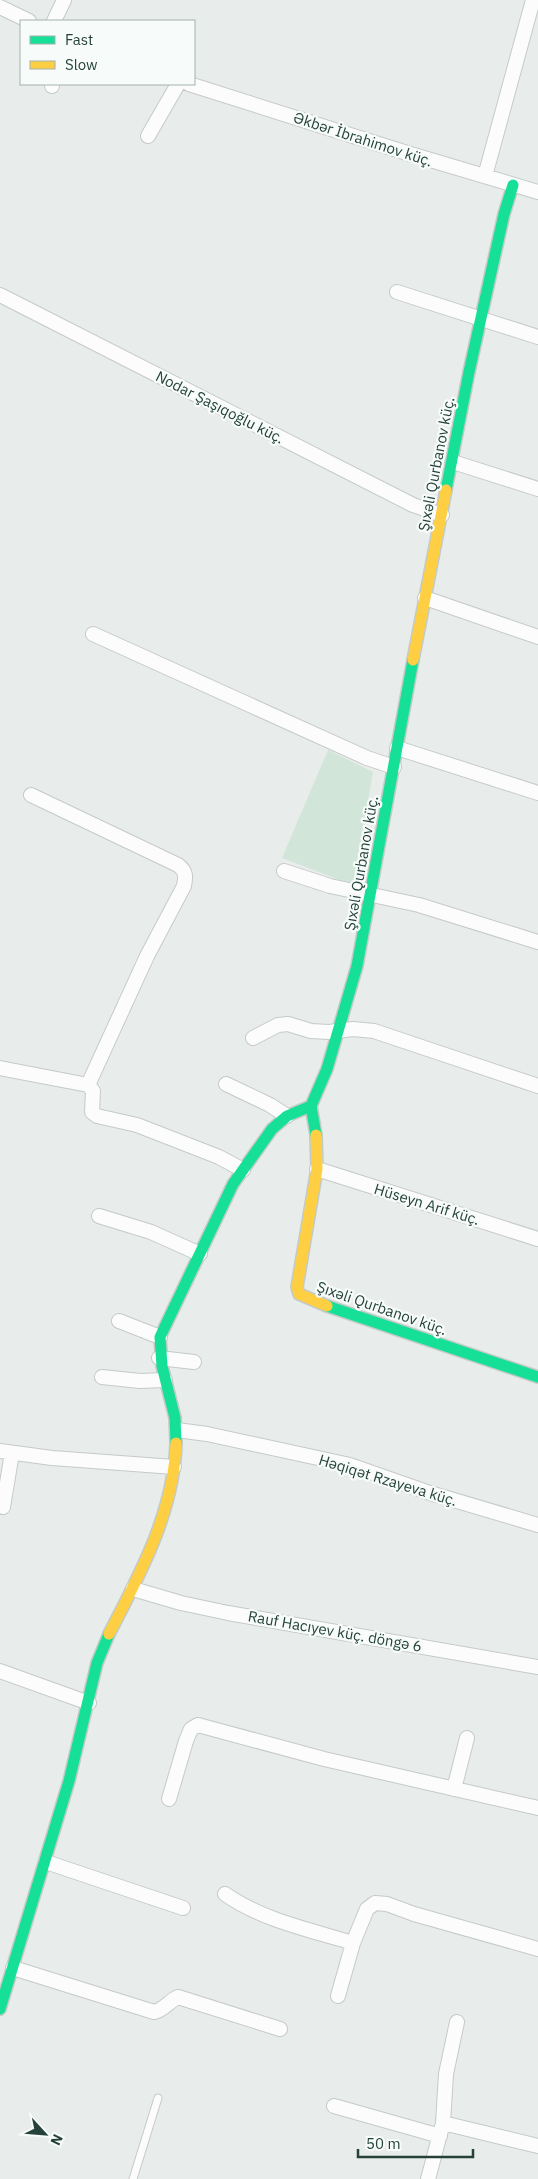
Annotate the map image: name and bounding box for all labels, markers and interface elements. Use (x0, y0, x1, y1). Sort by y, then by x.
legend (20, 20, 195, 85)
text: Fast (65, 30, 93, 49)
text: Slow (65, 55, 98, 74)
street label: Əkbər İbrahimov küç. (291, 108, 435, 170)
street label: Nodar Şaşıqoğlu küç. (153, 366, 287, 448)
street label: Şıxəli Qurbanov küç. (414, 395, 458, 533)
street label: Şıxəli Qurbanov küç. (340, 794, 382, 932)
street label: Hüseyn Arif küç. (372, 1179, 482, 1229)
street label: Şıxəli Qurbanov küç. (314, 1277, 450, 1339)
street label: Həqiqət Rzayeva küç. (316, 1450, 460, 1510)
street label: Rauf Hacıyev küç. döngə 6 (246, 1606, 424, 1656)
north arrow (20, 2109, 70, 2159)
scale bar (358, 2126, 473, 2158)
text: N (46, 2131, 67, 2148)
text: 50 m (366, 2134, 401, 2153)

